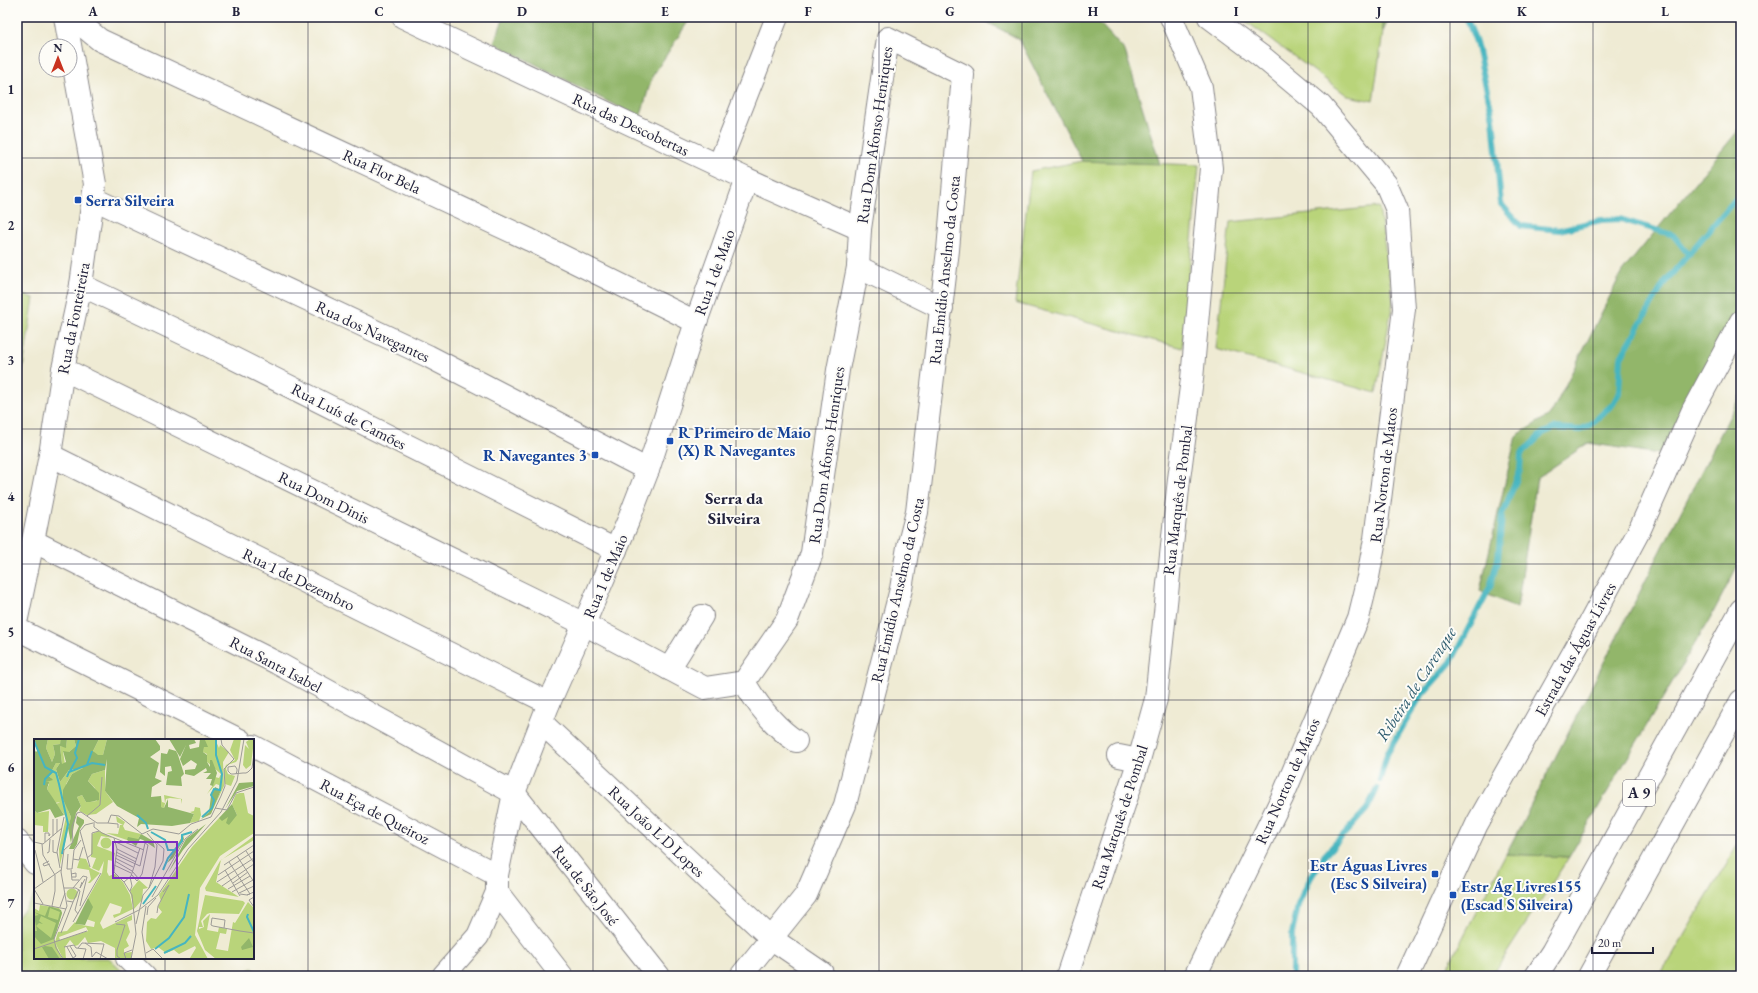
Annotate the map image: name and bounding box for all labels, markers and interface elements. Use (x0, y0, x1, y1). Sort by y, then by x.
text: A (87, 3, 98, 20)
text: B (232, 3, 240, 20)
text: C (374, 3, 384, 20)
text: D (517, 3, 527, 20)
text: E (661, 3, 669, 20)
text: F (804, 3, 812, 20)
text: G (945, 3, 955, 20)
text: H (1088, 3, 1099, 20)
text: I (1234, 3, 1239, 20)
text: J (1375, 3, 1382, 20)
text: K (1517, 3, 1528, 20)
text: L (1661, 3, 1669, 20)
north arrow (38, 38, 78, 78)
text: N (54, 41, 63, 55)
street label: Rua Dom Afonso Henriques (852, 45, 897, 225)
text: 1 (8, 81, 15, 98)
street label: Rua das Descobertas (569, 88, 692, 161)
street label: Rua Flor Bela (339, 144, 425, 199)
street label: Rua Emídio Anselmo da Costa (924, 174, 965, 366)
place label: Serra Silveira (86, 190, 175, 211)
marker: Serra Silveira (73, 195, 83, 205)
text: 2 (8, 217, 15, 234)
street label: Rua 1 de Maio (689, 226, 740, 318)
street label: Rua da Fonteireira (52, 260, 95, 376)
street label: Rua dos Navegantes (312, 296, 433, 367)
text: 3 (8, 352, 15, 369)
street label: Rua Dom Afonso Henriques (804, 365, 849, 545)
street label: Rua Luís de Camões (288, 378, 410, 455)
street label: Rua Norton de Matos (1365, 406, 1402, 544)
place label: R Primeiro de Maio (X) R Navegantes (678, 422, 811, 461)
street label: Rua Marquês de Pombal (1158, 424, 1197, 576)
marker: R Primeiro de Maio (X) R Navegantes (665, 436, 675, 446)
place label: R Navegantes 3 (483, 445, 587, 466)
marker: R Navegantes 3 (590, 450, 600, 460)
street label: Rua Dom Dinis (275, 466, 373, 528)
district label: Serra da Silveira (705, 487, 764, 529)
text: 4 (8, 488, 15, 505)
street label: Rua Emídio Anselmo da Costa (866, 495, 929, 685)
street label: Rua 1 de Maio (578, 531, 633, 622)
street label: Rua 1 de Dezembro (239, 543, 358, 616)
street label: Estrada das Águas Livres (1530, 579, 1621, 720)
water label: Ribeira de Carenque (1371, 622, 1462, 746)
text: 5 (8, 624, 14, 641)
street label: Rua Santa Isabel (226, 631, 326, 698)
street label: Rua Norton de Matos (1250, 715, 1325, 848)
inset map (34, 739, 254, 959)
street label: Rua Marquês de Pombal (1086, 742, 1153, 892)
text: 6 (8, 759, 15, 776)
street label: Rua Eça de Queiroz (316, 774, 433, 849)
road number: A 9 (1623, 780, 1655, 806)
street label: Rua João L D Lopes (604, 781, 709, 882)
street label: Rua de São José (548, 841, 624, 930)
place label: Estr Águas Livres (Esc S Silveira) (1310, 855, 1427, 894)
marker: Estr Águas Livres (Esc S Silveira) (1430, 869, 1440, 879)
place label: Estr Ág Livres155 (Escad S Silveira) (1461, 876, 1582, 915)
marker: Estr Ág Livres155 (Escad S Silveira) (1448, 890, 1458, 900)
text: 7 (8, 895, 15, 912)
scale bar (1592, 929, 1653, 955)
text: 20 m (1598, 935, 1622, 951)

